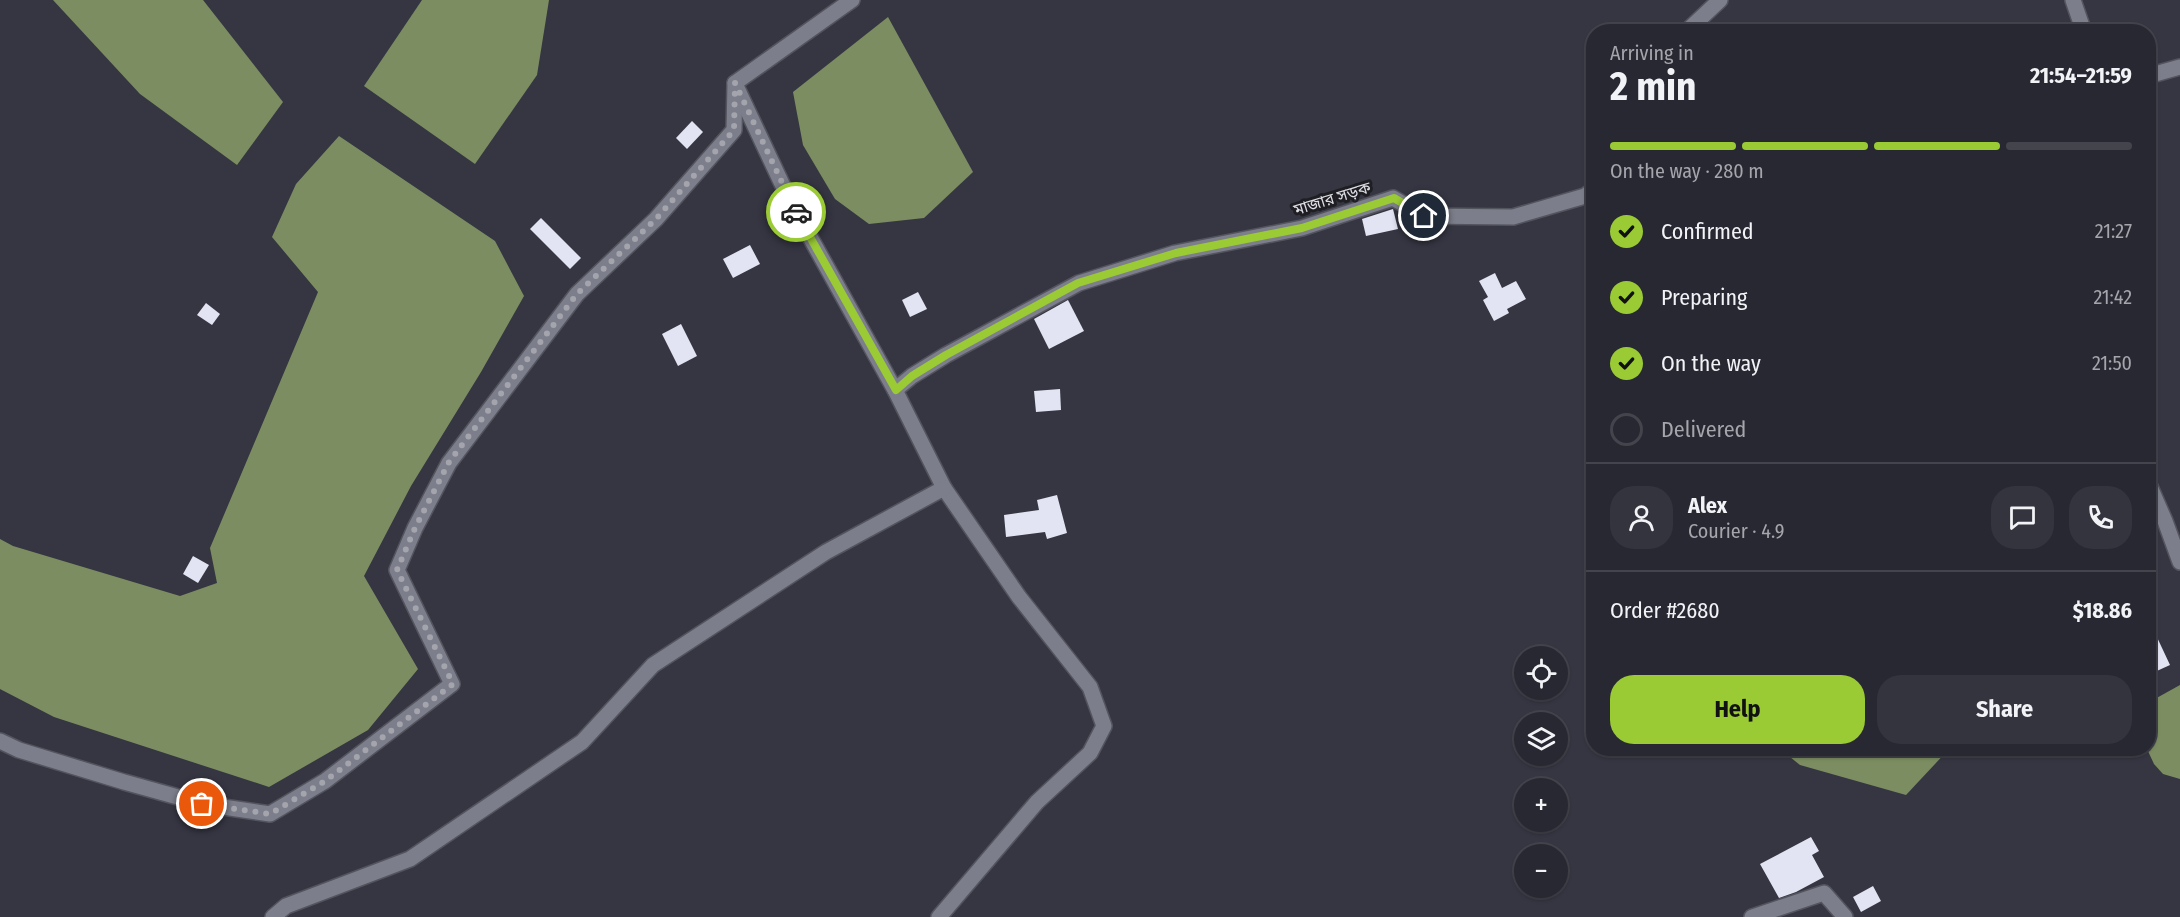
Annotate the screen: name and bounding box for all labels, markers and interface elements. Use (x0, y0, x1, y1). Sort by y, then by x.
text: Arriving in (1610, 41, 1694, 65)
text: 21:54–21:59 (2030, 62, 2132, 89)
text: 2 min (1610, 64, 1696, 110)
text: On the way · 280 m (1610, 159, 1764, 183)
street label: মাজার সড়ক (1290, 177, 1374, 220)
courier (766, 182, 826, 242)
pin (1398, 190, 1449, 241)
icon: car (780, 196, 813, 229)
icon: home (1407, 199, 1440, 232)
icon: check (1610, 215, 1643, 248)
text: Confirmed (1661, 218, 1754, 245)
text: 21:27 (2095, 219, 2132, 243)
icon: check (1610, 281, 1643, 314)
text: Preparing (1661, 284, 1747, 311)
text: 21:42 (2093, 285, 2132, 309)
icon: check (1610, 347, 1643, 380)
text: On the way (1661, 350, 1761, 377)
text: 21:50 (2092, 351, 2132, 375)
text: Delivered (1661, 416, 1746, 443)
button: person (1610, 486, 1673, 549)
button: chat (1991, 486, 2054, 549)
button: phone (2069, 486, 2132, 549)
text: Alex (1688, 492, 1727, 519)
text: Courier · 4.9 (1688, 519, 1784, 543)
text: Order #2680 (1610, 597, 1720, 624)
text: $18.86 (2073, 597, 2132, 624)
map controls (1514, 646, 1568, 898)
button: locate (1514, 646, 1568, 700)
button: Help (1610, 675, 1865, 744)
button: Share (1877, 675, 2132, 744)
button: layers (1514, 712, 1568, 766)
pin (176, 778, 227, 829)
button: + (1514, 778, 1568, 832)
icon: bag (185, 787, 218, 820)
button: − (1514, 844, 1568, 898)

